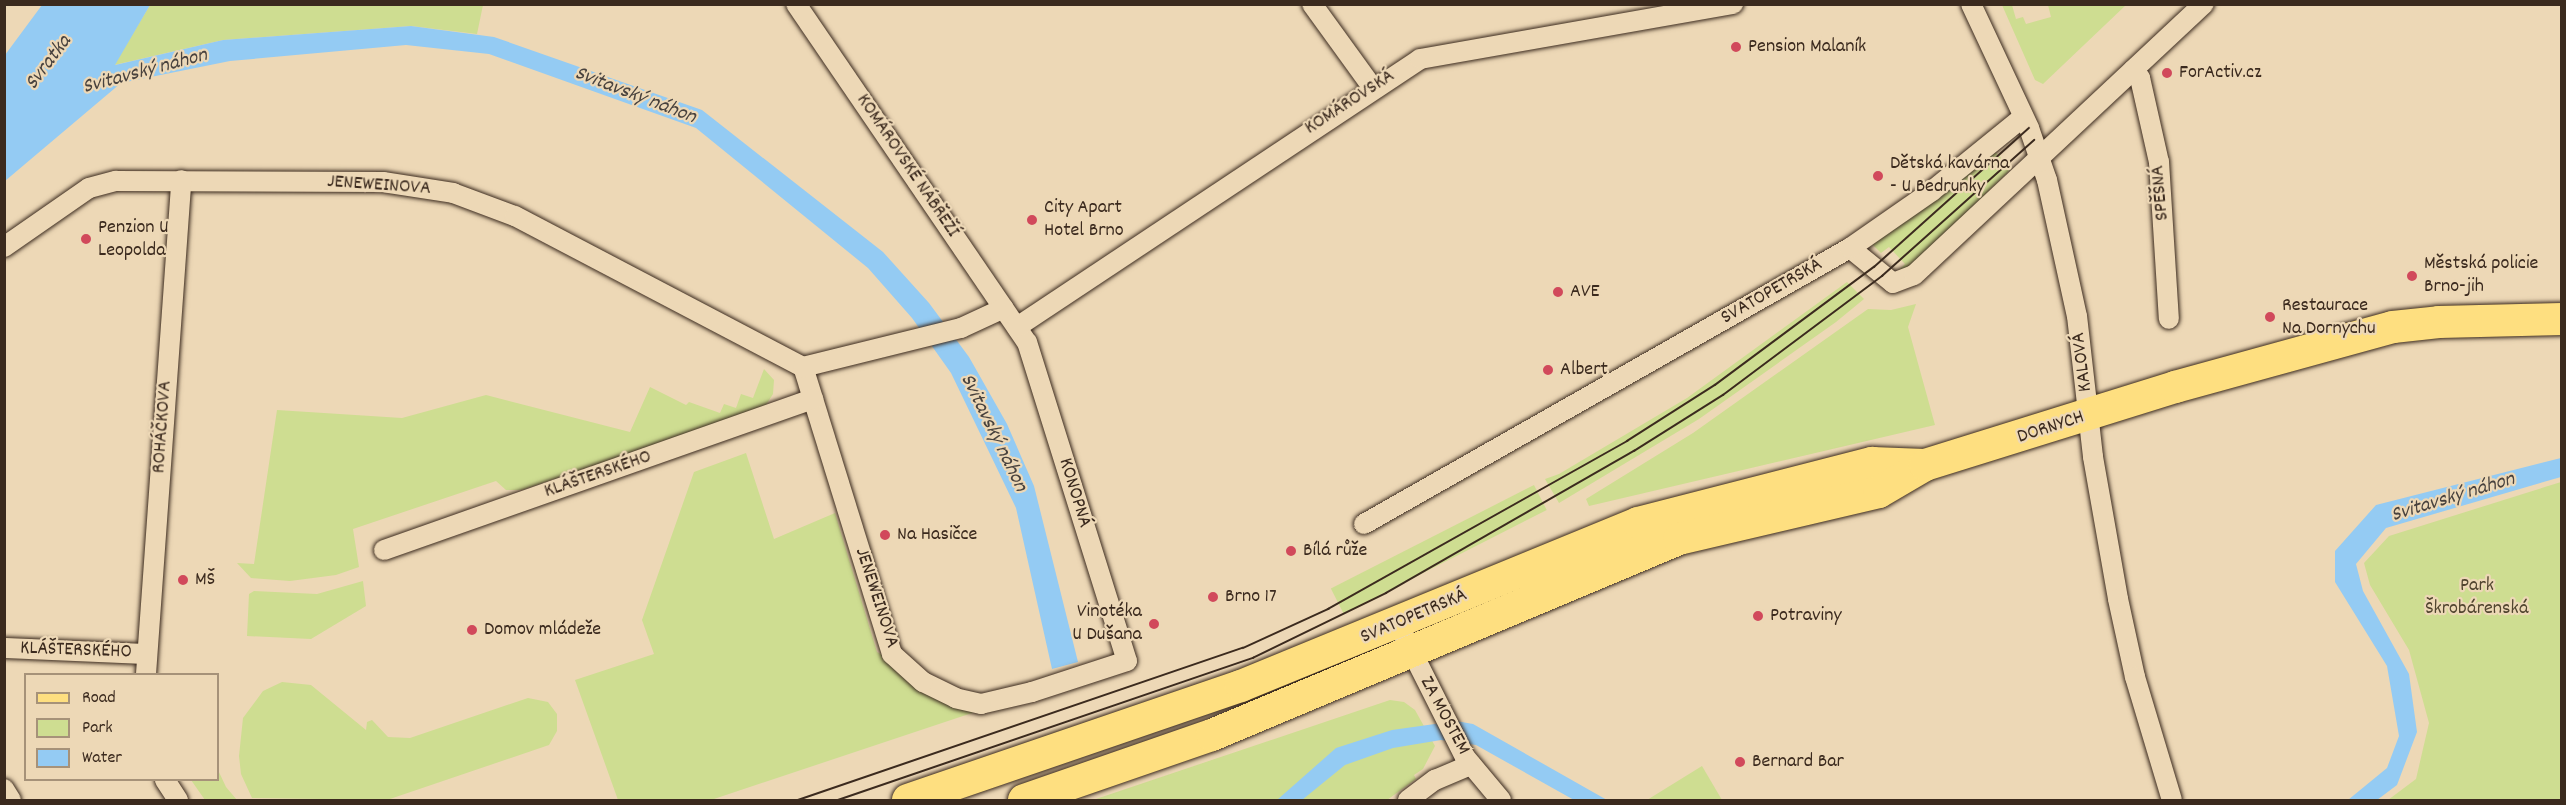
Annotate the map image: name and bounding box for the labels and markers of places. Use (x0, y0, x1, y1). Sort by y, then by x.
place label: Pension Malaník (1748, 35, 1866, 59)
marker: Pension Malaník (1729, 40, 1743, 54)
place label: ForActiv.cz (2179, 61, 2262, 85)
marker: ForActiv.cz (2160, 66, 2174, 80)
place label: Dětská kavárna - U Bedrunky (1890, 152, 2009, 199)
marker: Dětská kavárna - U Bedrunky (1871, 169, 1885, 183)
place label: City Apart Hotel Brno (1044, 196, 1124, 243)
marker: City Apart Hotel Brno (1025, 213, 1039, 227)
place label: Penzion U Leopolda (98, 216, 169, 263)
marker: Penzion U Leopolda (79, 232, 93, 246)
place label: Městská policie Brno-jih (2424, 252, 2538, 299)
marker: Městská policie Brno-jih (2405, 269, 2419, 283)
place label: AVE (1570, 280, 1600, 304)
marker: AVE (1551, 285, 1565, 299)
place label: Restaurace Na Dornychu (2282, 294, 2376, 341)
marker: Restaurace Na Dornychu (2263, 310, 2277, 324)
place label: Albert (1560, 358, 1608, 382)
marker: Albert (1541, 363, 1555, 377)
place label: Na Hasičce (897, 523, 977, 547)
marker: Na Hasičce (878, 528, 892, 542)
place label: Bílá růže (1303, 539, 1367, 563)
marker: Bílá růže (1284, 544, 1298, 558)
place label: MŠ (195, 568, 215, 592)
marker: MŠ (176, 573, 190, 587)
place label: Brno 17 (1225, 585, 1277, 609)
marker: Brno 17 (1206, 590, 1220, 604)
place label: Vinotéka U Dušana (1072, 600, 1142, 647)
place label: Potraviny (1770, 604, 1841, 628)
marker: Potraviny (1751, 609, 1765, 623)
marker: Vinotéka U Dušana (1147, 617, 1161, 631)
place label: Domov mládeže (484, 618, 601, 642)
marker: Domov mládeže (465, 623, 479, 637)
place label: Bernard Bar (1752, 750, 1844, 774)
marker: Bernard Bar (1733, 755, 1747, 769)

